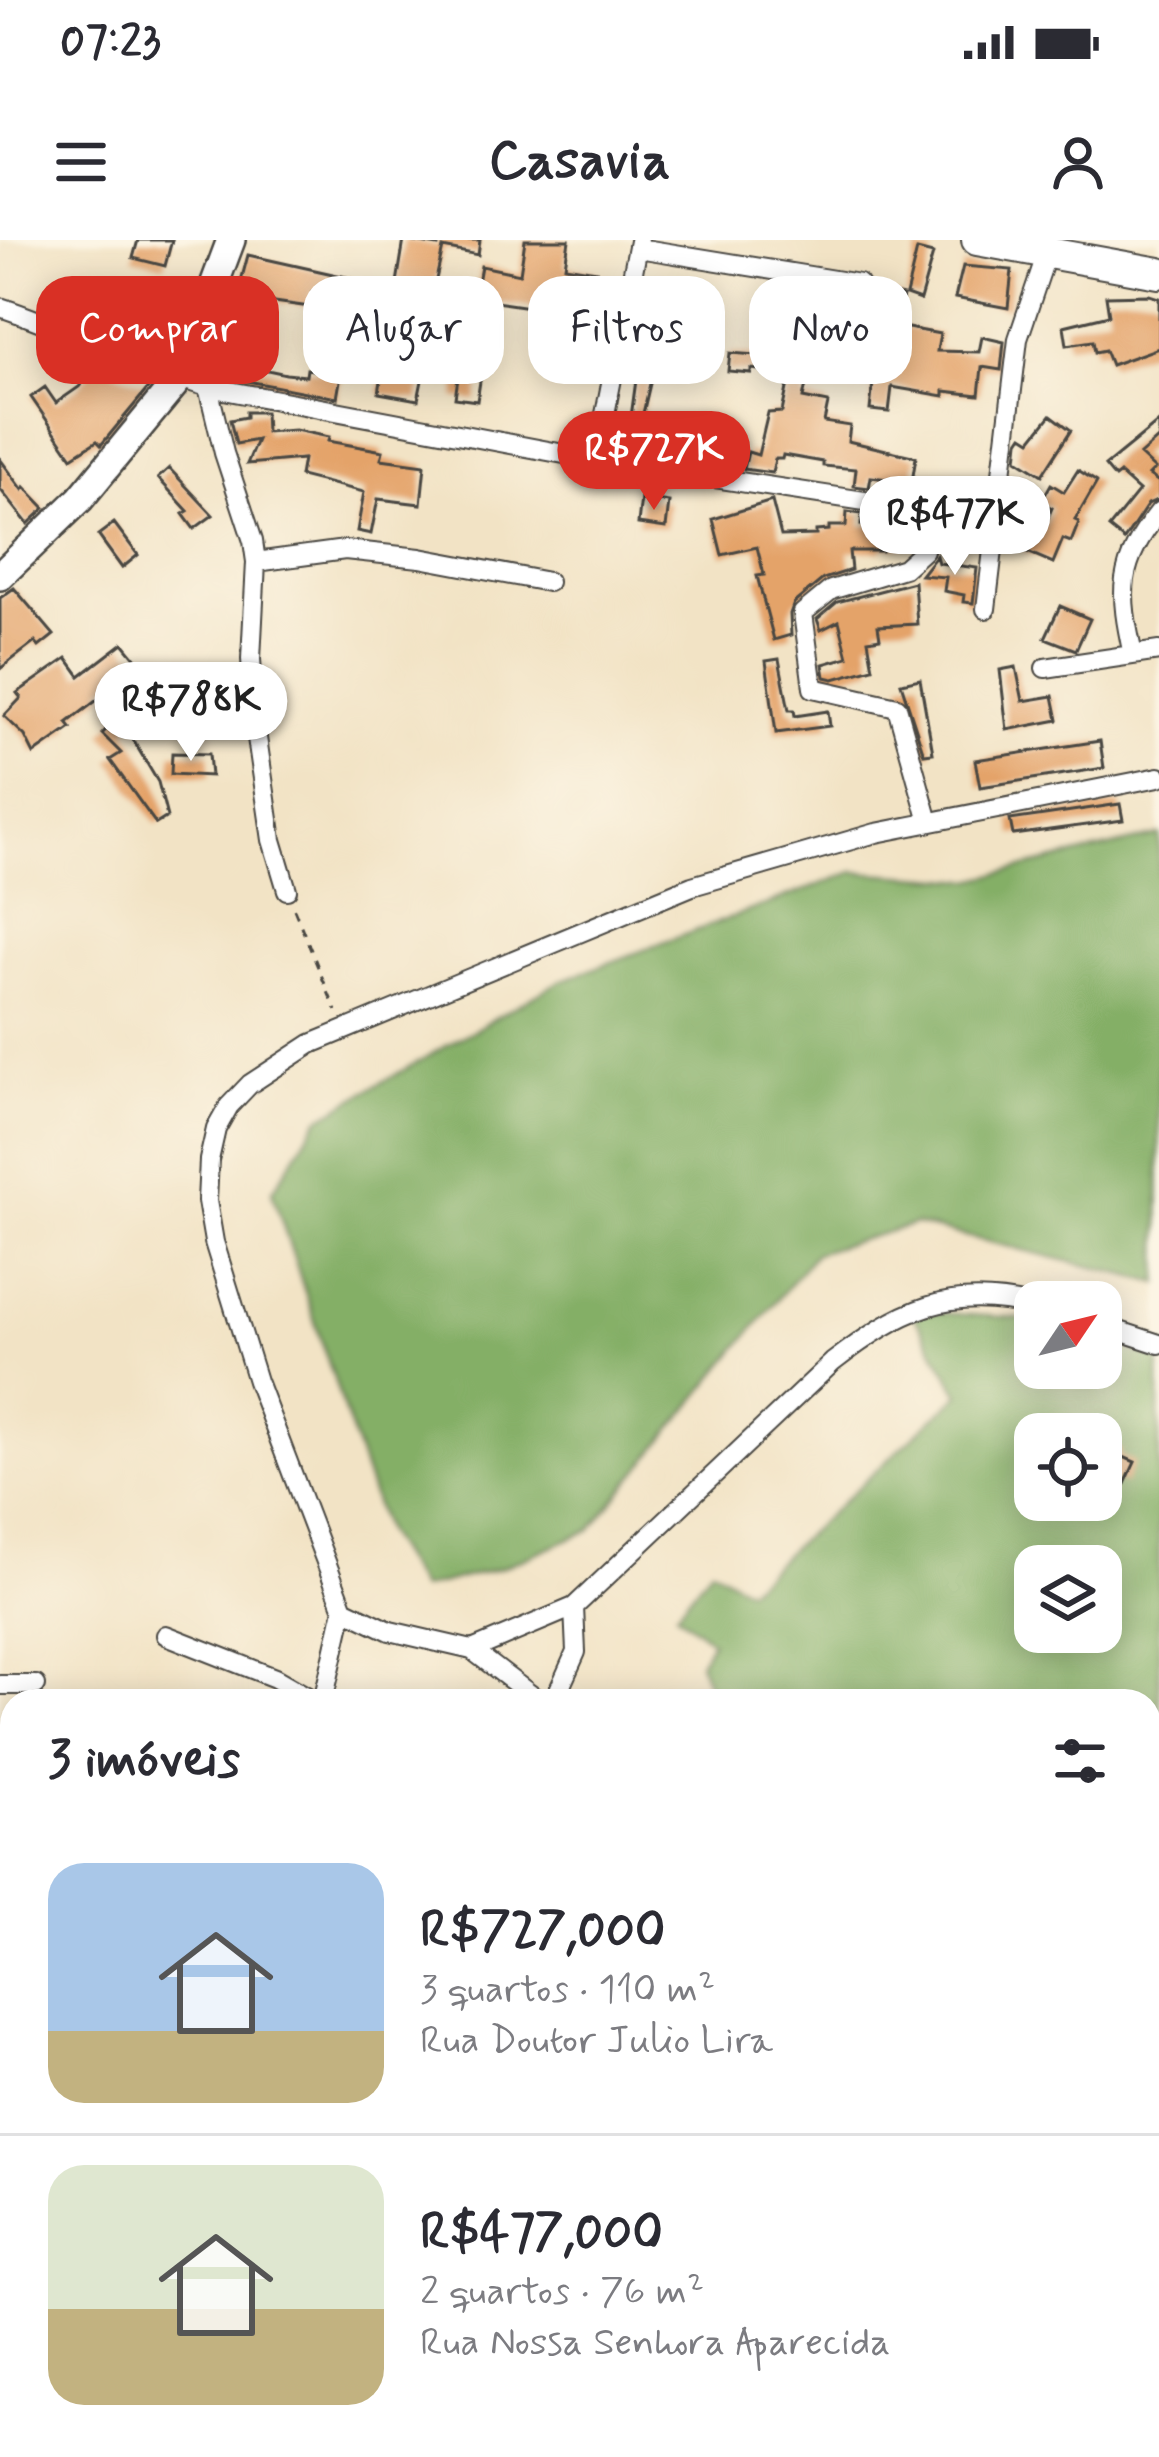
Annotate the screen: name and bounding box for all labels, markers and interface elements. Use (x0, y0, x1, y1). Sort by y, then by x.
text: 07:23 (60, 13, 161, 72)
text: Casavia (489, 127, 670, 198)
icon: menu (48, 129, 114, 195)
icon: person (1045, 129, 1111, 195)
chip: Comprar (36, 276, 279, 384)
chip: Alugar (303, 276, 504, 384)
chip: Filtros (528, 276, 725, 384)
chip: Novo (749, 276, 912, 384)
pin: R$727K (556, 411, 752, 513)
text: R$727K (584, 424, 724, 475)
pin: R$477K (857, 476, 1053, 578)
text: R$477K (886, 489, 1024, 540)
pin: R$788K (93, 662, 289, 764)
text: R$788K (121, 675, 261, 726)
north arrow (1014, 1281, 1122, 1389)
map controls (1014, 1281, 1122, 1653)
button: locate (1014, 1413, 1122, 1521)
button: layers (1014, 1545, 1122, 1653)
text: 3 imóveis (48, 1728, 240, 1794)
icon: filters (1047, 1728, 1113, 1794)
text: R$727,000 (420, 1899, 665, 1965)
icon: home (144, 1911, 288, 2055)
text: 3 quartos · 110 m² (420, 1965, 715, 2016)
text: Rua Doutor Julio Lira (420, 2016, 773, 2067)
text: R$477,000 (420, 2201, 663, 2267)
icon: home (144, 2213, 288, 2357)
text: 2 quartos · 76 m² (420, 2267, 704, 2318)
text: Rua Nossa Senhora Aparecida (420, 2318, 890, 2369)

